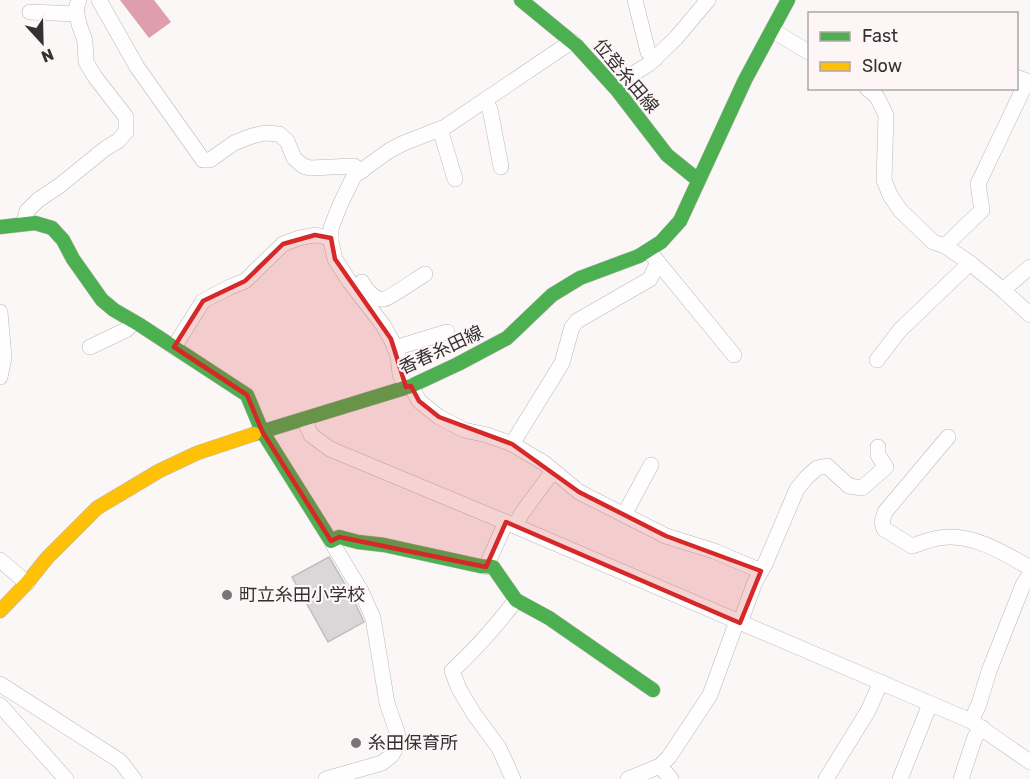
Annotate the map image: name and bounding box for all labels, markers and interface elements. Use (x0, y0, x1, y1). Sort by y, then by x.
north arrow (12, 12, 72, 72)
legend (808, 12, 1018, 90)
text: Fast (862, 25, 898, 47)
street label: 位登糸田線 (589, 34, 663, 118)
text: N (39, 44, 56, 66)
text: Slow (862, 55, 902, 77)
street label: 香春糸田線 (396, 321, 486, 379)
place label: 町立糸田小学校 (239, 584, 365, 606)
marker: 町立糸田小学校 (220, 588, 234, 602)
place label: 糸田保育所 (368, 732, 458, 754)
marker: 糸田保育所 (349, 736, 363, 750)

